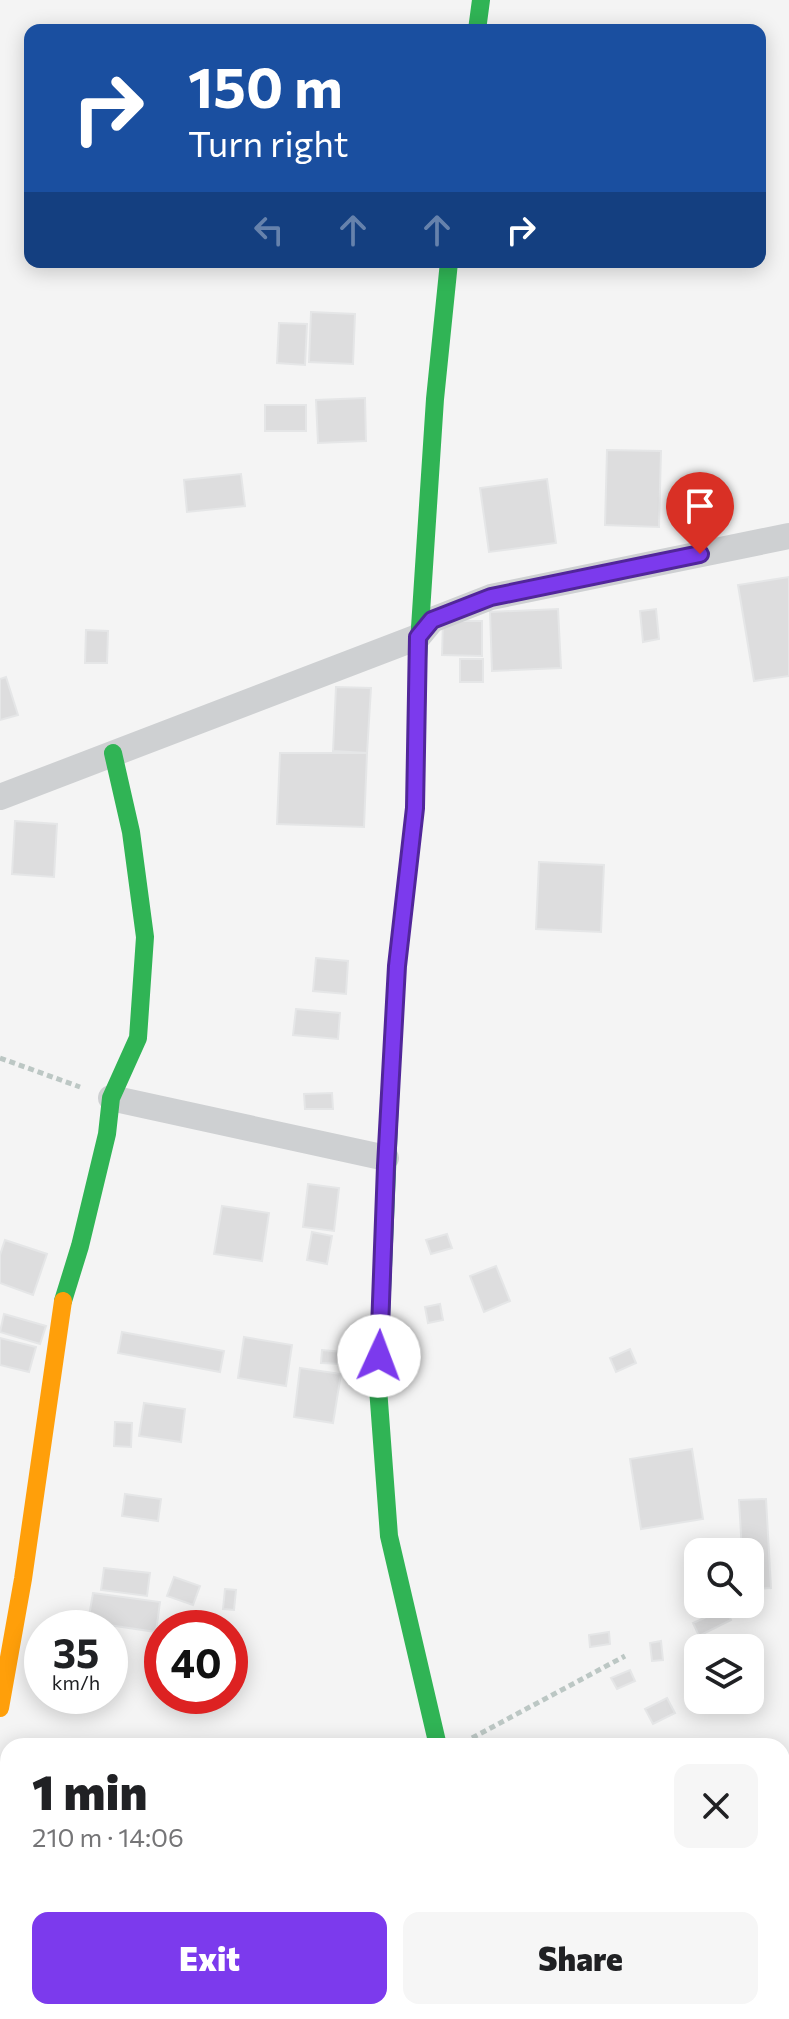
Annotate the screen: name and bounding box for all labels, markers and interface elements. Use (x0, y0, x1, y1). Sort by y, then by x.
text: 150 m (188, 51, 343, 120)
icon: right (56, 56, 160, 160)
text: Turn right (188, 120, 349, 164)
icon: left (247, 208, 291, 252)
icon: ahead (331, 208, 375, 252)
icon: ahead (415, 208, 459, 252)
icon: right (499, 208, 543, 252)
pin (666, 472, 734, 554)
icon: arrive (678, 484, 722, 528)
position arrow (337, 1314, 421, 1398)
map controls (684, 1538, 764, 1714)
button: search (684, 1538, 764, 1618)
speed limit sign: 40 (144, 1610, 248, 1714)
text: 35 (53, 1627, 99, 1676)
button: layers (684, 1634, 764, 1714)
text: km/h (52, 1670, 100, 1694)
text: 1 min (32, 1761, 147, 1820)
button: close (674, 1764, 758, 1848)
text: 210 m · 14:06 (32, 1821, 184, 1852)
button: Exit (32, 1912, 387, 2004)
button: Share (403, 1912, 758, 2004)

